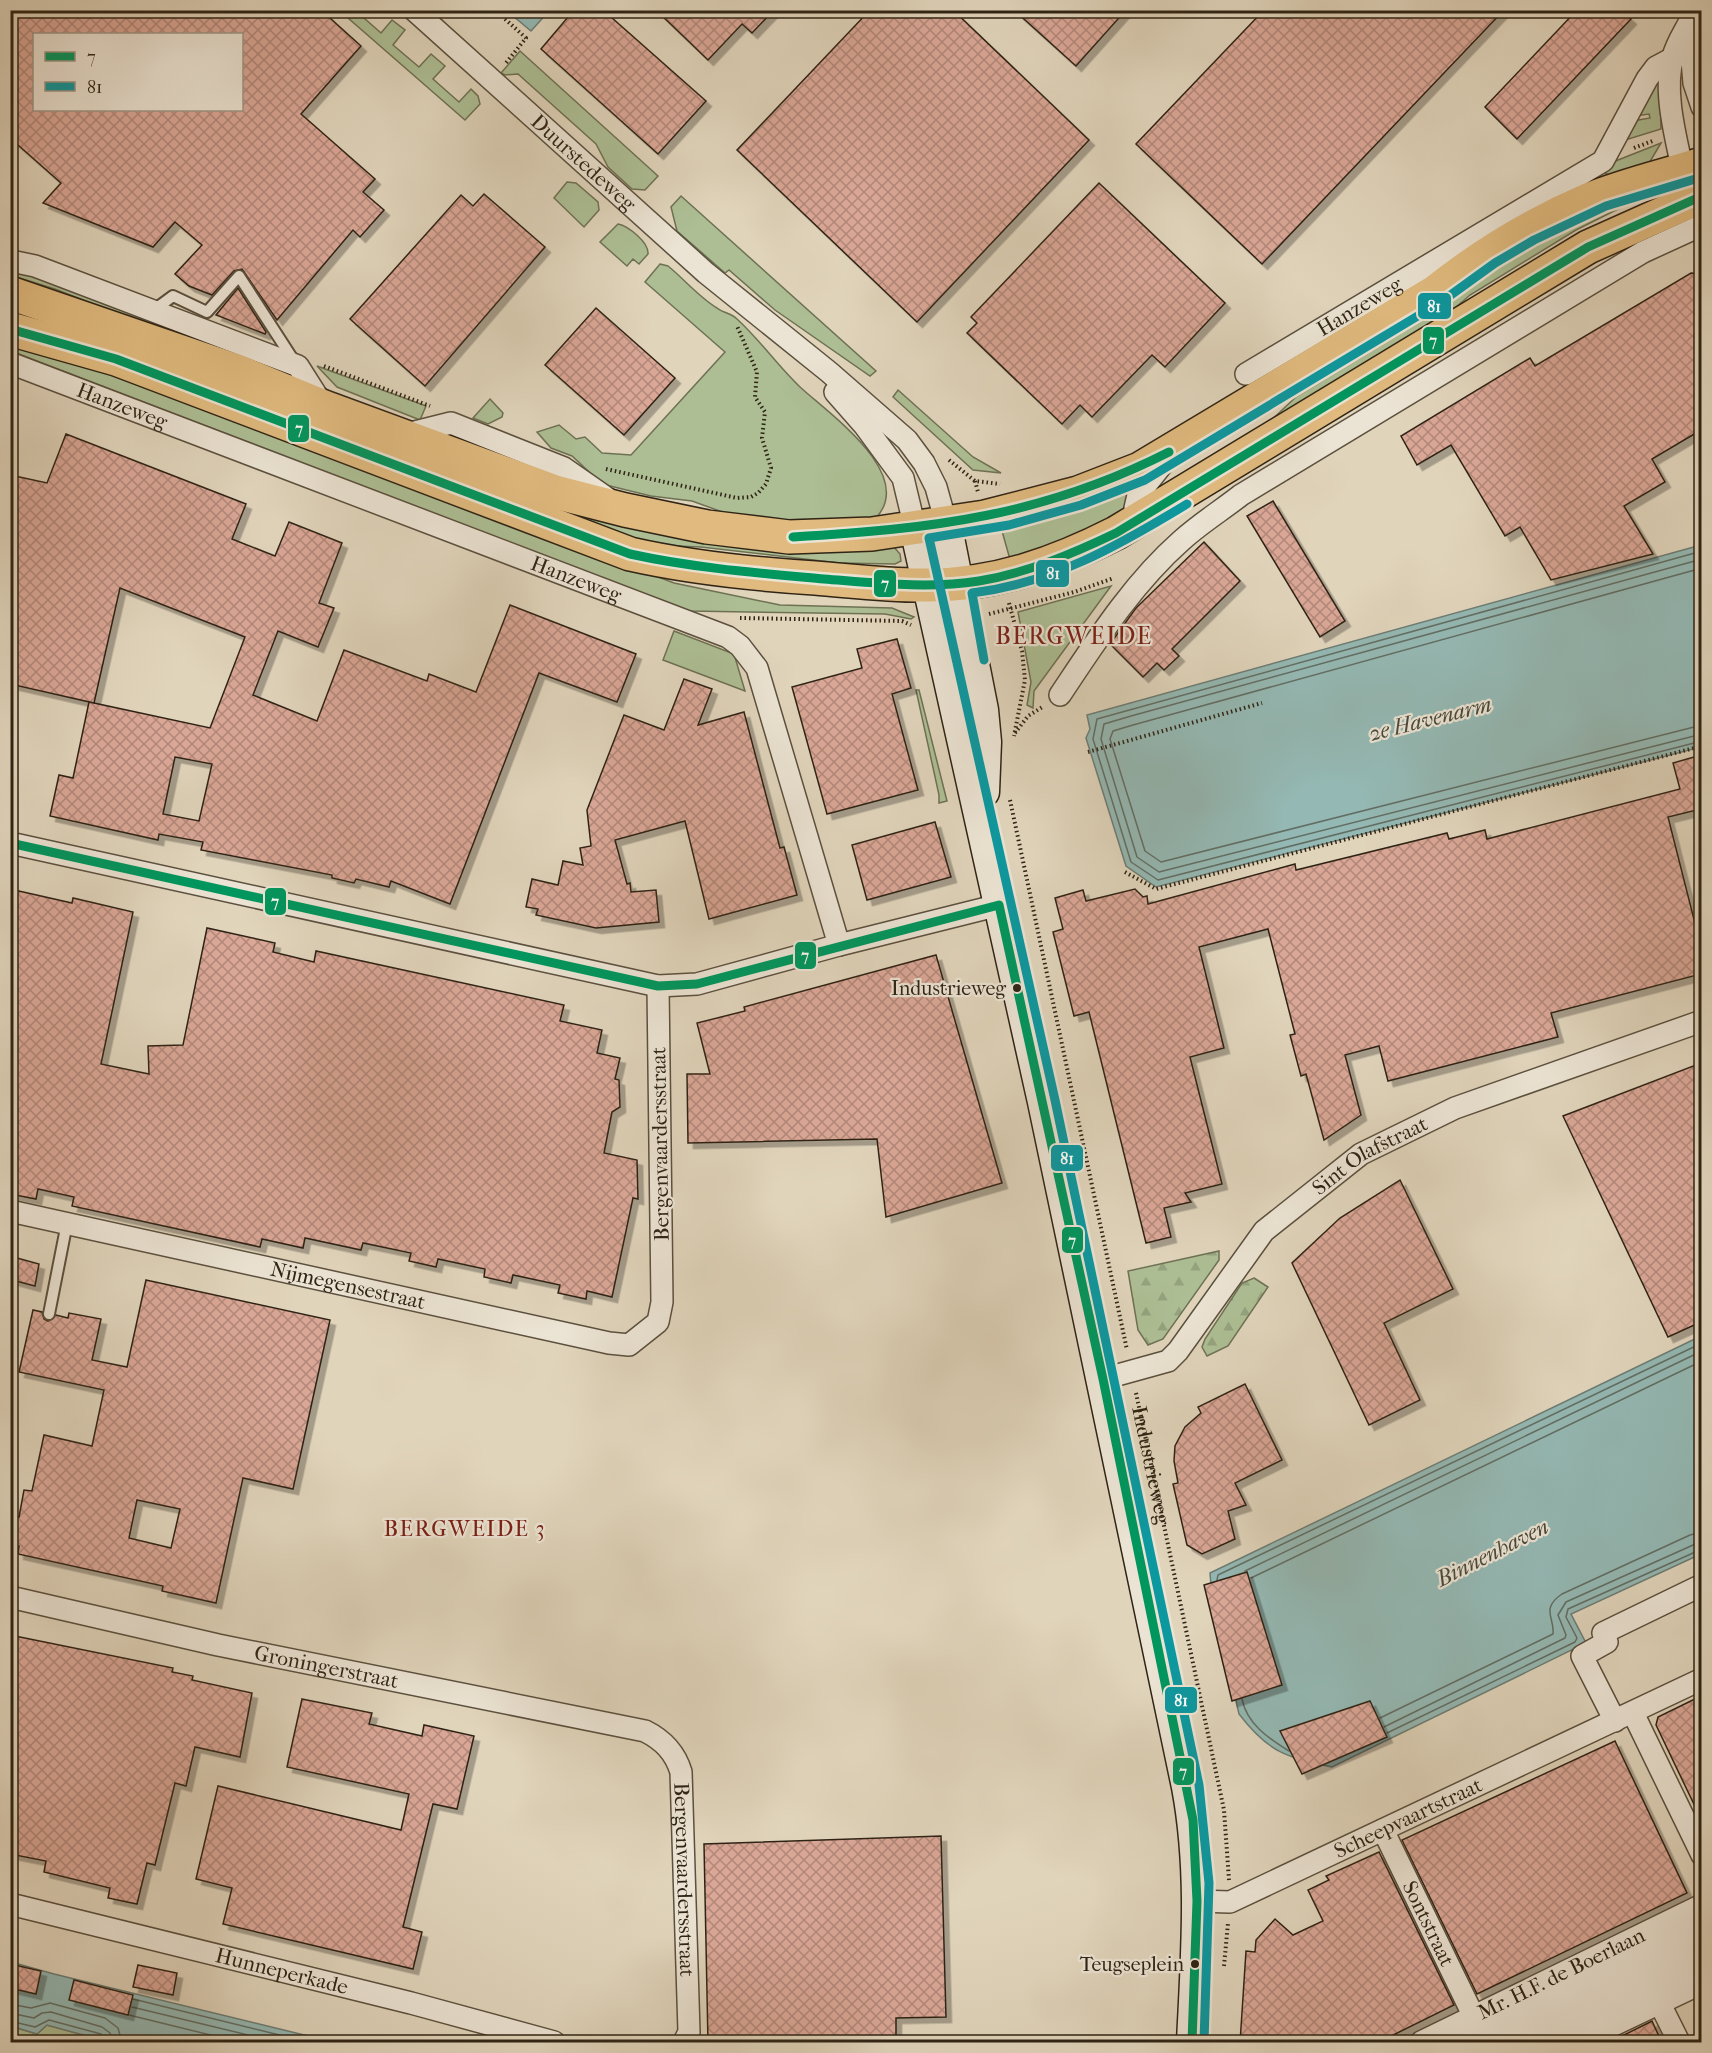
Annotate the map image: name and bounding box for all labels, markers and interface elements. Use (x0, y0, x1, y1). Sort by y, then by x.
legend (33, 33, 243, 111)
text: 7 (87, 47, 96, 68)
text: 81 (87, 77, 102, 98)
street label: Duurstedeweg (526, 109, 641, 216)
street label: Hanzeweg (1312, 271, 1407, 341)
line badge: 81 (1417, 292, 1452, 320)
text: 81 (1427, 297, 1441, 316)
line badge: 7 (1422, 326, 1445, 355)
text: 7 (1428, 331, 1437, 350)
street label: Hanzeweg (74, 378, 171, 434)
line badge: 7 (287, 414, 310, 443)
text: 7 (294, 419, 303, 438)
street label: Hanzeweg (528, 551, 626, 607)
line badge: 81 (1035, 559, 1070, 588)
text: 81 (1046, 564, 1060, 583)
line badge: 7 (873, 569, 897, 598)
text: 7 (880, 574, 889, 593)
district label: BERGWEIDE (995, 622, 1153, 650)
water label: 2e Havenarm (1366, 691, 1494, 747)
line badge: 7 (264, 887, 287, 916)
text: 7 (270, 892, 279, 911)
line badge: 7 (794, 941, 817, 970)
text: 7 (800, 946, 809, 965)
place label: Industrieweg (891, 977, 1006, 1000)
marker: Industrieweg (1011, 982, 1023, 994)
street label: Bergenvaardersstraat (646, 1046, 674, 1241)
street label: Sint Olafstraat (1308, 1111, 1432, 1200)
line badge: 81 (1050, 1144, 1084, 1172)
text: 81 (1060, 1149, 1074, 1168)
line badge: 7 (1061, 1226, 1084, 1254)
text: 7 (1067, 1231, 1076, 1250)
street label: Nijmegensestraat (268, 1257, 428, 1314)
street label: Industrieweg (1127, 1404, 1176, 1528)
water label: Binnenhaven (1431, 1513, 1553, 1593)
district label: BERGWEIDE 3 (384, 1516, 546, 1542)
street label: Groningerstraat (252, 1641, 401, 1693)
line badge: 81 (1164, 1686, 1198, 1714)
text: 81 (1174, 1691, 1188, 1710)
line badge: 7 (1172, 1757, 1195, 1786)
text: 7 (1178, 1762, 1187, 1781)
street label: Scheepvaartstraat (1330, 1772, 1486, 1863)
street label: Bergenvaardersstraat (669, 1782, 699, 1978)
street label: Sontstraat (1398, 1877, 1460, 1971)
street label: Mr. H.F. de Boerlaan (1474, 1923, 1649, 2025)
street label: Hunneperkade (213, 1943, 351, 1999)
place label: Teugseplein (1080, 1953, 1184, 1976)
marker: Teugseplein (1189, 1958, 1201, 1970)

